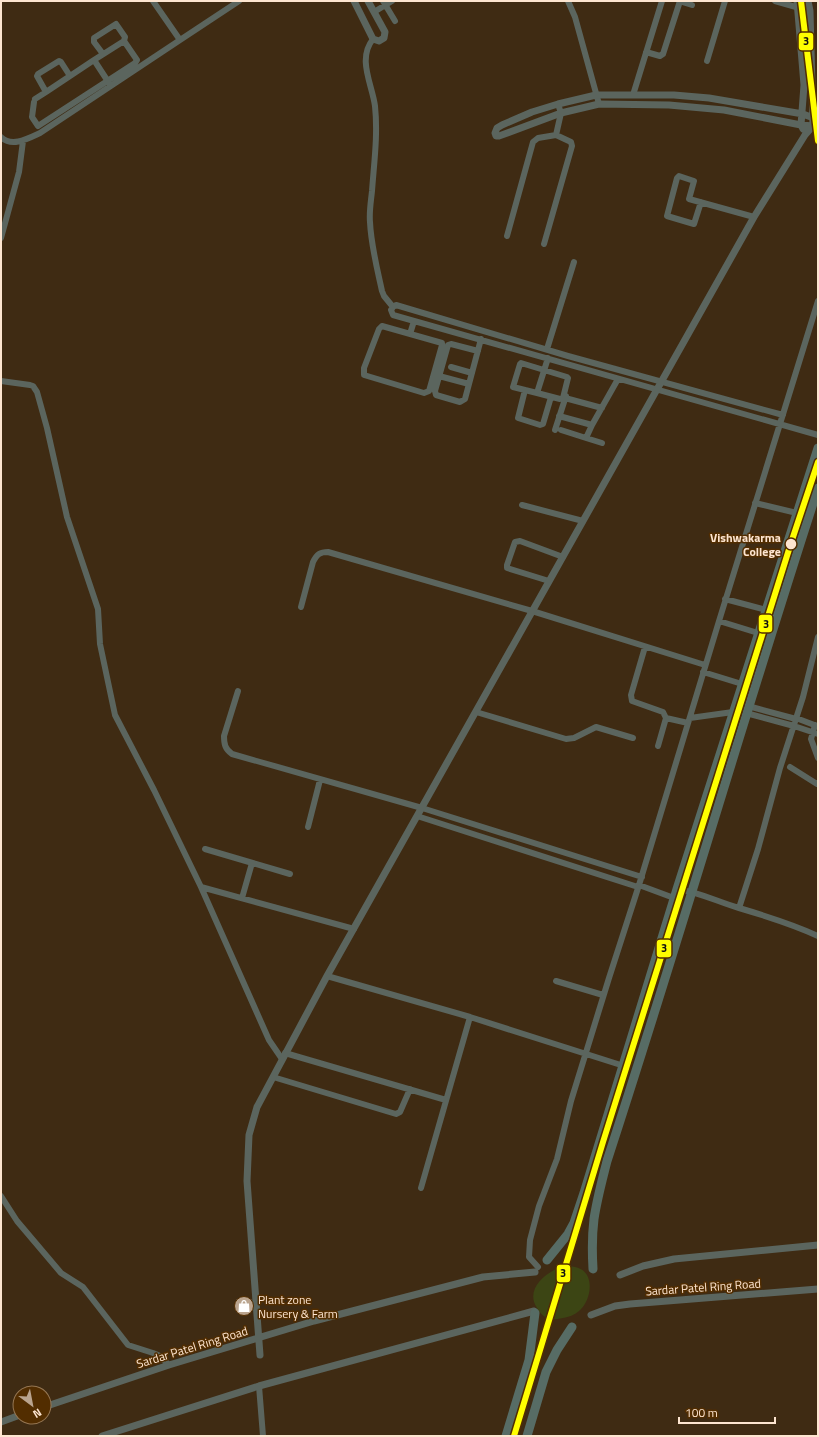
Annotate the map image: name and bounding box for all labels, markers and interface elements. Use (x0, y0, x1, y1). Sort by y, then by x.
line badge: 3 (798, 32, 814, 51)
text: 3 (803, 33, 809, 49)
place label: Vishwakarma College (710, 528, 781, 561)
marker: Vishwakarma College (784, 537, 798, 551)
line badge: 3 (758, 614, 773, 633)
text: 3 (763, 616, 769, 632)
line badge: 3 (656, 939, 672, 958)
text: 3 (661, 940, 667, 956)
line badge: 3 (556, 1264, 571, 1283)
text: 3 (560, 1265, 566, 1281)
street label: Sardar Patel Ring Road (645, 1273, 761, 1301)
place label: Plant zone Nursery & Farm (258, 1290, 338, 1323)
shop icon: Plant zone Nursery & Farm (233, 1295, 255, 1317)
street label: Sardar Patel Ring Road (134, 1321, 250, 1373)
north arrow (12, 1385, 52, 1425)
scale bar (679, 1399, 775, 1425)
text: 100 m (685, 1403, 718, 1422)
text: N (30, 1405, 45, 1422)

